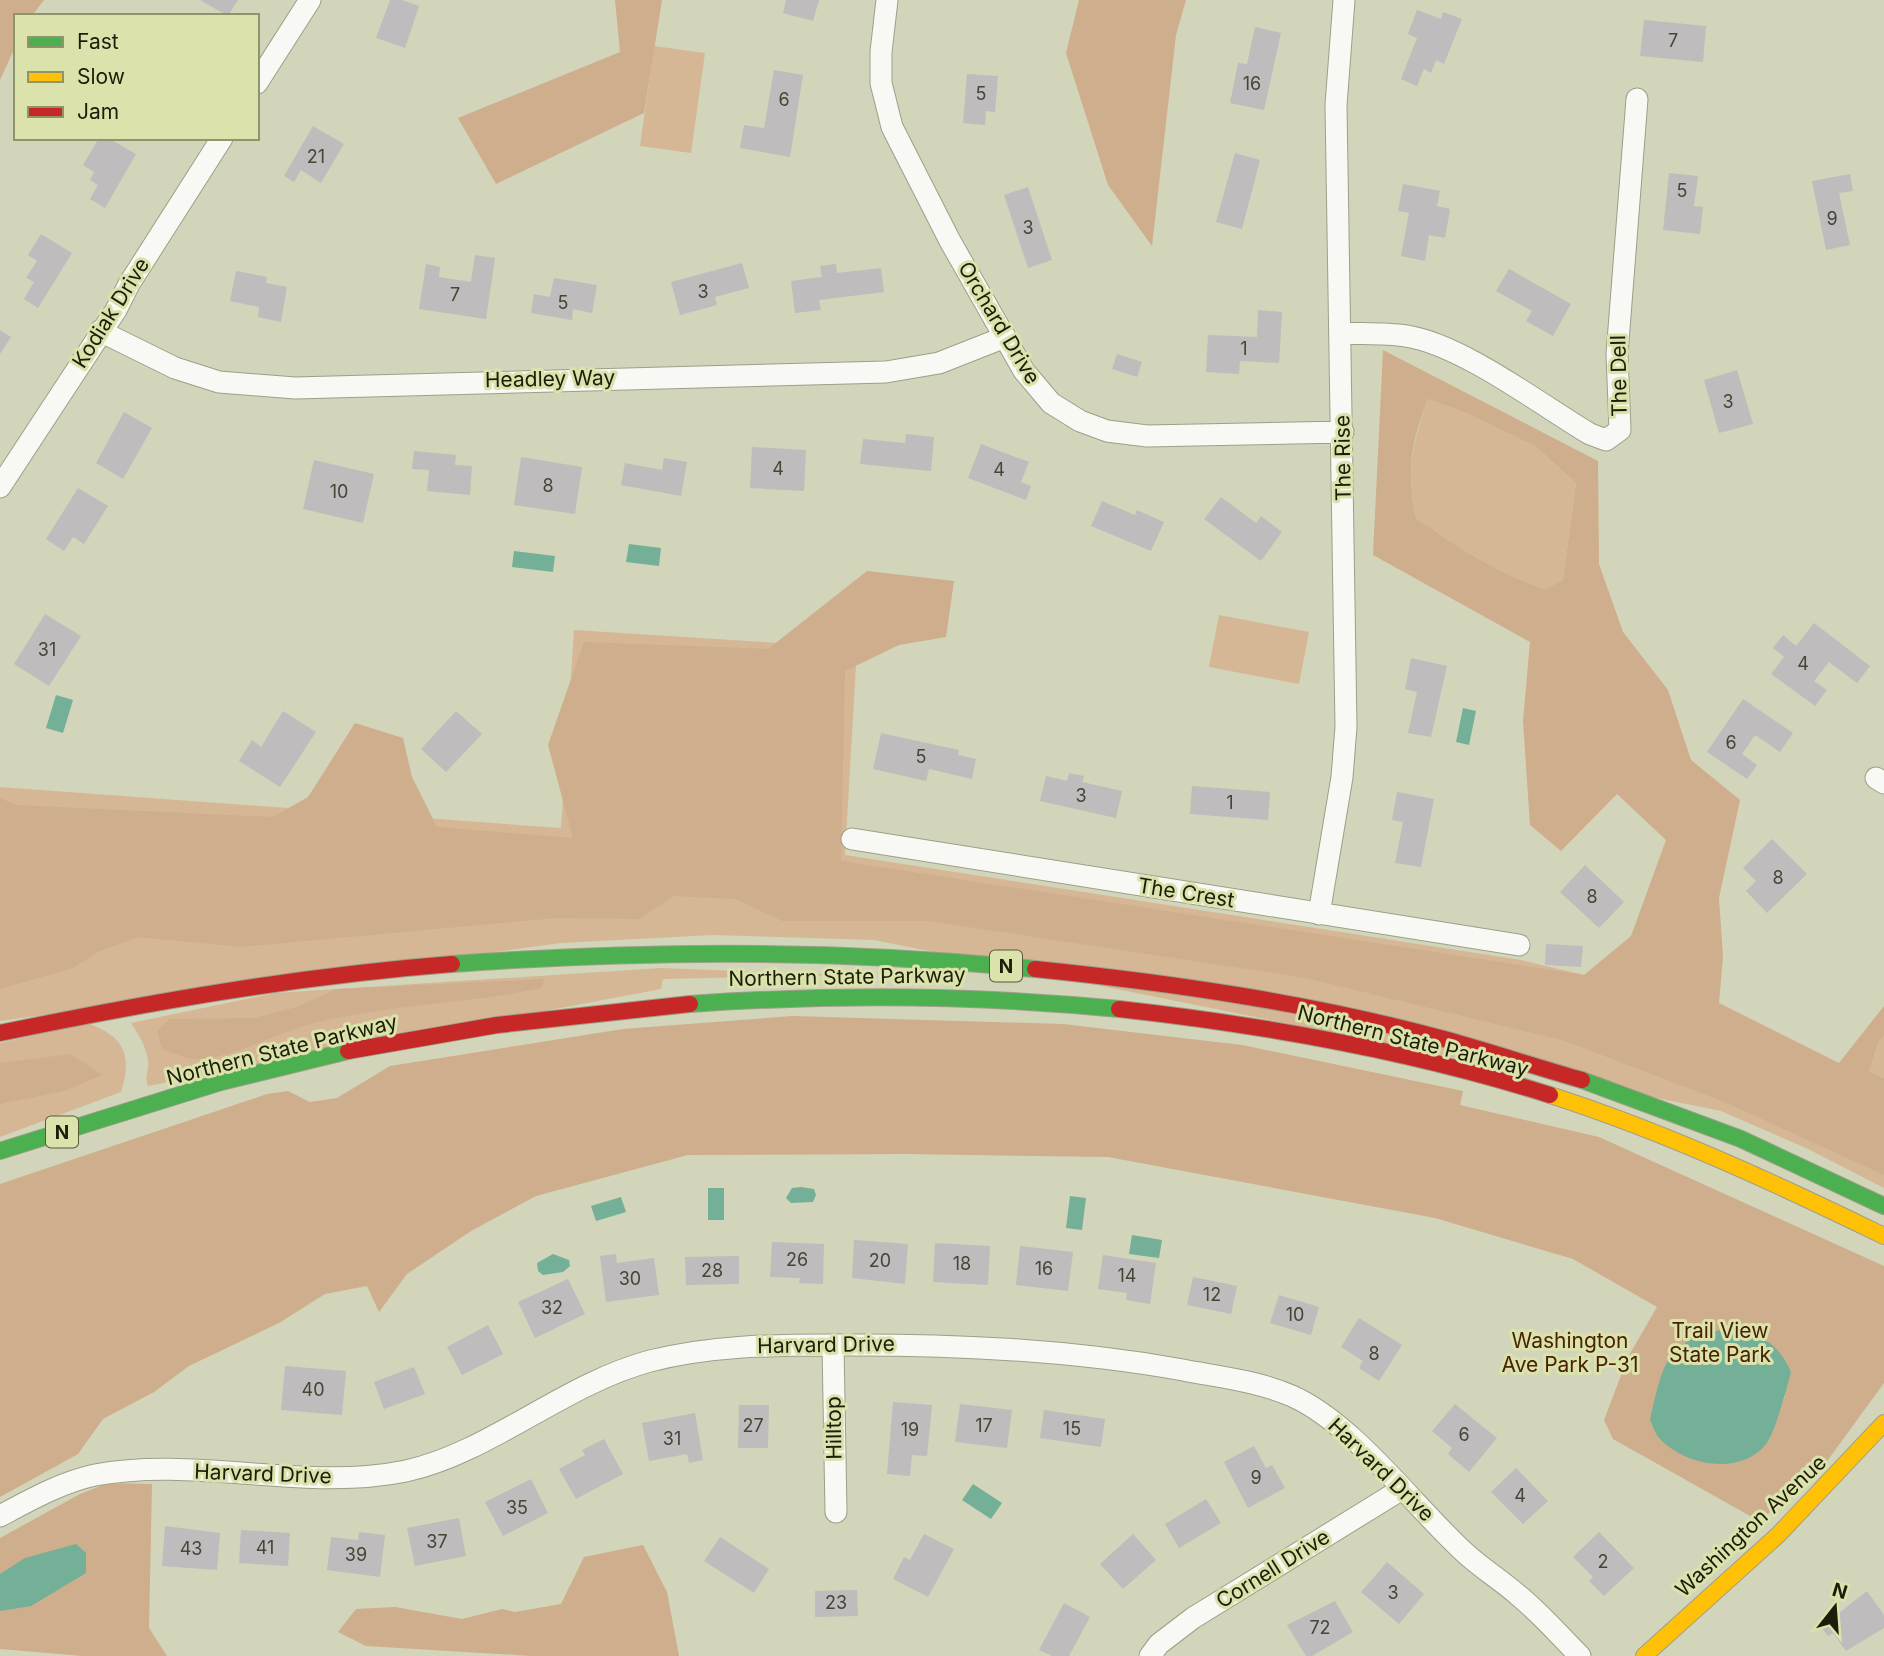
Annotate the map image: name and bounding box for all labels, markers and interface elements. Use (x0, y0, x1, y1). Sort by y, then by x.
legend (14, 14, 259, 140)
text: Fast (77, 29, 119, 54)
house number: 7 (1668, 30, 1678, 51)
text: Slow (77, 64, 125, 89)
house number: 16 (1243, 73, 1261, 94)
house number: 5 (976, 83, 986, 104)
house number: 6 (778, 89, 790, 110)
text: Jam (77, 99, 119, 124)
house number: 21 (307, 146, 325, 167)
house number: 5 (1677, 180, 1687, 201)
house number: 9 (1826, 208, 1838, 229)
house number: 3 (1022, 217, 1034, 238)
street label: Kodiak Drive (67, 253, 154, 372)
street label: Orchard Drive (953, 257, 1046, 388)
house number: 3 (697, 281, 709, 302)
house number: 7 (450, 284, 460, 305)
house number: 5 (558, 292, 568, 313)
street label: The Dell (1605, 335, 1632, 417)
house number: 1 (1240, 338, 1248, 359)
street label: Headley Way (485, 365, 616, 392)
house number: 3 (1722, 391, 1734, 412)
street label: The Rise (1329, 415, 1356, 501)
house number: 4 (772, 458, 784, 479)
house number: 4 (993, 459, 1005, 480)
house number: 8 (542, 475, 554, 496)
house number: 10 (330, 481, 348, 502)
house number: 31 (38, 639, 56, 660)
house number: 4 (1797, 653, 1809, 674)
house number: 6 (1725, 732, 1737, 753)
house number: 5 (916, 746, 926, 767)
house number: 3 (1075, 785, 1087, 806)
house number: 1 (1226, 792, 1234, 813)
house number: 8 (1772, 867, 1784, 888)
street label: The Crest (1136, 873, 1236, 912)
house number: 8 (1586, 886, 1598, 907)
road number: N (990, 950, 1022, 982)
street label: Northern State Parkway (728, 962, 966, 991)
street label: Northern State Parkway (1295, 1000, 1531, 1081)
street label: Northern State Parkway (164, 1009, 400, 1090)
road number: N (46, 1116, 78, 1148)
house number: 26 (786, 1249, 808, 1270)
house number: 20 (869, 1250, 891, 1271)
house number: 18 (953, 1253, 971, 1274)
house number: 16 (1035, 1258, 1053, 1279)
house number: 28 (701, 1260, 723, 1281)
house number: 14 (1118, 1265, 1136, 1286)
house number: 30 (619, 1268, 641, 1289)
house number: 12 (1203, 1284, 1221, 1305)
house number: 32 (541, 1297, 563, 1318)
house number: 10 (1286, 1304, 1304, 1325)
park label: Trail View State Park (1669, 1318, 1771, 1367)
park label: Washington Ave Park P-31 (1502, 1328, 1638, 1377)
street label: Harvard Drive (757, 1331, 895, 1358)
house number: 8 (1368, 1343, 1380, 1364)
house number: 40 (302, 1379, 324, 1400)
street label: Hilltop (820, 1396, 847, 1460)
street label: Harvard Drive (1323, 1413, 1440, 1526)
house number: 27 (742, 1415, 764, 1436)
house number: 17 (975, 1415, 993, 1436)
house number: 15 (1063, 1418, 1081, 1439)
house number: 19 (901, 1419, 919, 1440)
house number: 6 (1458, 1424, 1470, 1445)
house number: 31 (663, 1428, 681, 1449)
street label: Washington Avenue (1670, 1449, 1831, 1602)
street label: Harvard Drive (194, 1459, 332, 1488)
house number: 9 (1250, 1467, 1262, 1488)
house number: 4 (1514, 1485, 1526, 1506)
house number: 35 (506, 1497, 528, 1518)
street label: Cornell Drive (1211, 1524, 1334, 1613)
house number: 37 (426, 1531, 448, 1552)
house number: 41 (256, 1537, 274, 1558)
house number: 43 (180, 1538, 202, 1559)
house number: 39 (345, 1544, 367, 1565)
house number: 2 (1598, 1551, 1608, 1572)
north arrow (1800, 1572, 1870, 1642)
text: N (1830, 1578, 1850, 1604)
house number: 3 (1387, 1582, 1399, 1603)
house number: 23 (825, 1592, 847, 1613)
house number: 72 (1309, 1617, 1331, 1638)

